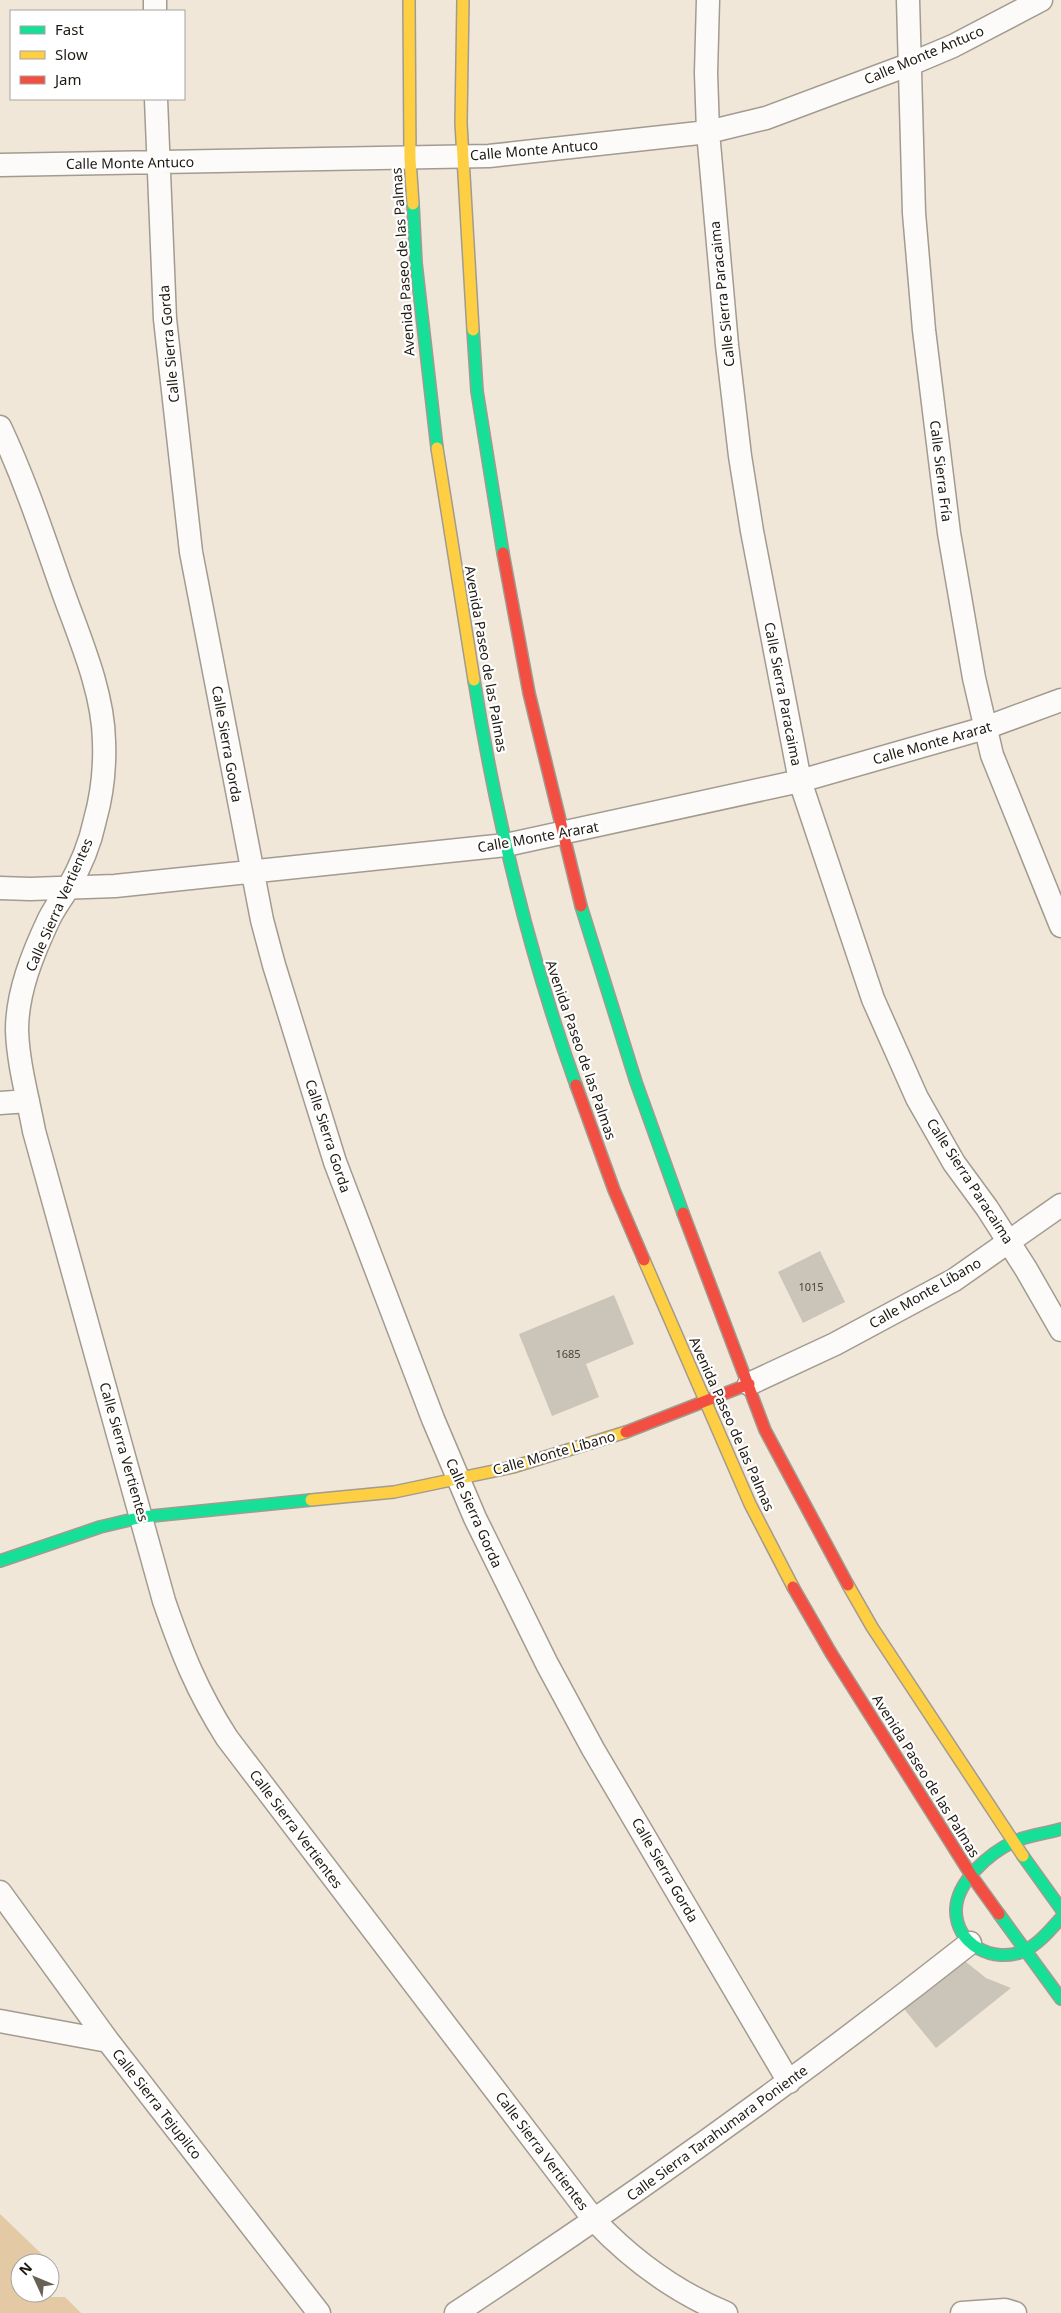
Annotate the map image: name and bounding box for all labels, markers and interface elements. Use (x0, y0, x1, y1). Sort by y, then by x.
legend (10, 10, 185, 100)
text: Fast (55, 19, 84, 39)
street label: Calle Monte Antuco (861, 21, 987, 88)
text: Slow (55, 44, 88, 64)
text: Jam (53, 69, 82, 89)
street label: Calle Monte Antuco (469, 134, 599, 165)
street label: Calle Monte Antuco (66, 152, 194, 173)
street label: Avenida Paseo de las Palmas (386, 167, 419, 357)
street label: Calle Sierra Paracaima (704, 220, 739, 368)
street label: Calle Sierra Gorda (154, 284, 183, 404)
street label: Calle Sierra Fría (926, 419, 957, 523)
street label: Avenida Paseo de las Palmas (461, 564, 512, 754)
street label: Calle Sierra Paracaima (760, 620, 807, 767)
street label: Calle Sierra Gorda (208, 684, 247, 804)
street label: Calle Monte Ararat (870, 716, 993, 769)
street label: Calle Monte Ararat (476, 817, 600, 857)
street label: Calle Sierra Vertientes (21, 835, 97, 974)
street label: Avenida Paseo de las Palmas (542, 957, 621, 1143)
street label: Calle Sierra Gorda (301, 1077, 356, 1195)
street label: Calle Sierra Paracaima (923, 1114, 1018, 1247)
street label: Calle Monte Líbano (865, 1253, 984, 1332)
house number: 1015 (798, 1279, 824, 1294)
street label: Avenida Paseo de las Palmas (685, 1334, 780, 1514)
house number: 1685 (555, 1346, 581, 1361)
street label: Calle Sierra Vertientes (95, 1380, 154, 1524)
street label: Calle Monte Líbano (490, 1426, 617, 1479)
street label: Calle Sierra Gorda (442, 1455, 507, 1571)
street label: Avenida Paseo de las Palmas (868, 1691, 985, 1861)
street label: Calle Sierra Vertientes (245, 1765, 348, 1892)
street label: Calle Sierra Gorda (628, 1814, 703, 1926)
street label: Calle Sierra Tejupilco (108, 2044, 207, 2163)
street label: Calle Sierra Tarahumara Poniente (622, 2060, 811, 2205)
street label: Calle Sierra Vertientes (491, 2087, 594, 2214)
north arrow (10, 2253, 60, 2303)
text: N (14, 2258, 36, 2279)

